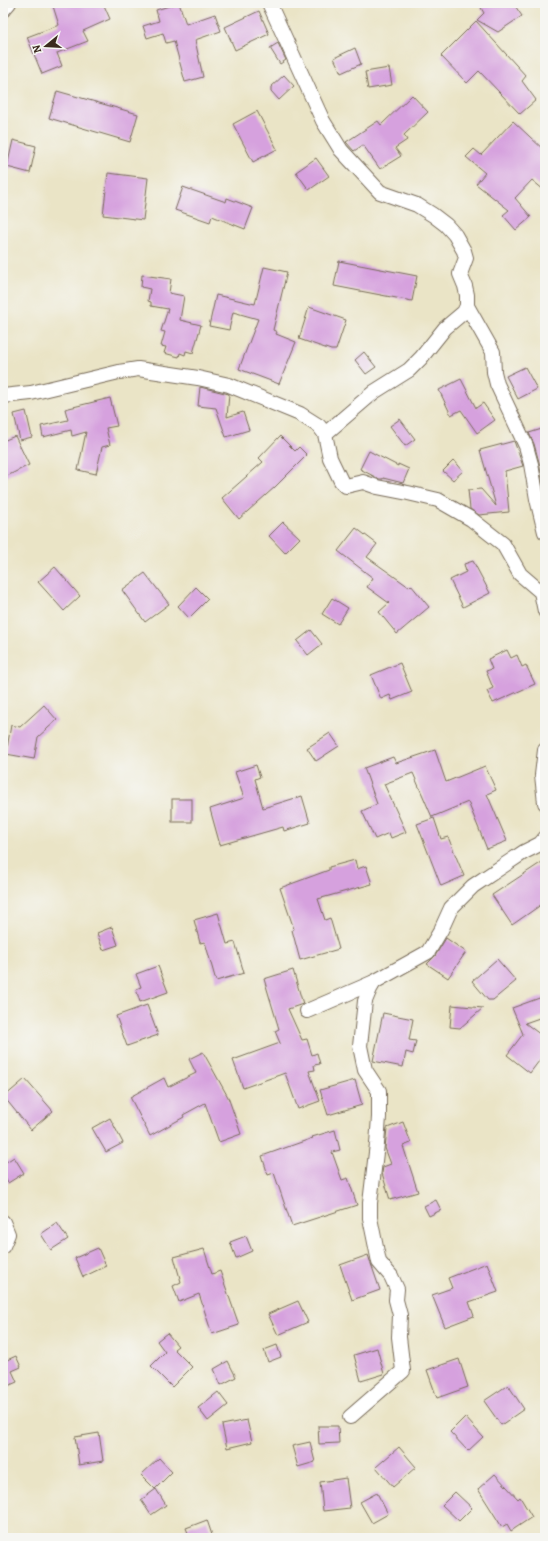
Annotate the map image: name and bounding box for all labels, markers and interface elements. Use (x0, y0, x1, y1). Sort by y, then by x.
north arrow (26, 26, 66, 66)
text: N (29, 43, 45, 55)

